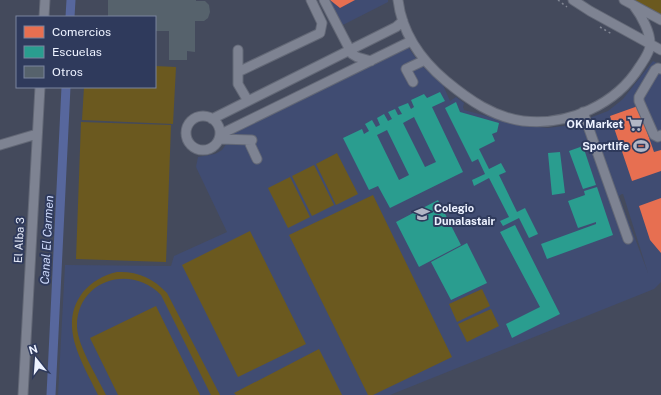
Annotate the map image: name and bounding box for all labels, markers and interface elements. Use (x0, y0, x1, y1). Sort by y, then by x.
legend (16, 16, 156, 88)
text: Comercios (52, 25, 111, 39)
text: Escuelas (52, 45, 102, 59)
text: Otros (52, 65, 83, 79)
supermarket icon: OK Market (626, 115, 644, 133)
place label: OK Market (567, 118, 623, 130)
sports icon: Sportlife (632, 137, 650, 155)
place label: Sportlife (582, 140, 629, 152)
water label: Canal El Carmen (38, 195, 56, 285)
place label: Colegio Dunalastair (434, 202, 495, 227)
school or university icon: Colegio Dunalastair (413, 205, 431, 223)
street label: El Alba 3 (12, 217, 26, 263)
north arrow (16, 339, 56, 379)
text: N (27, 342, 39, 356)

